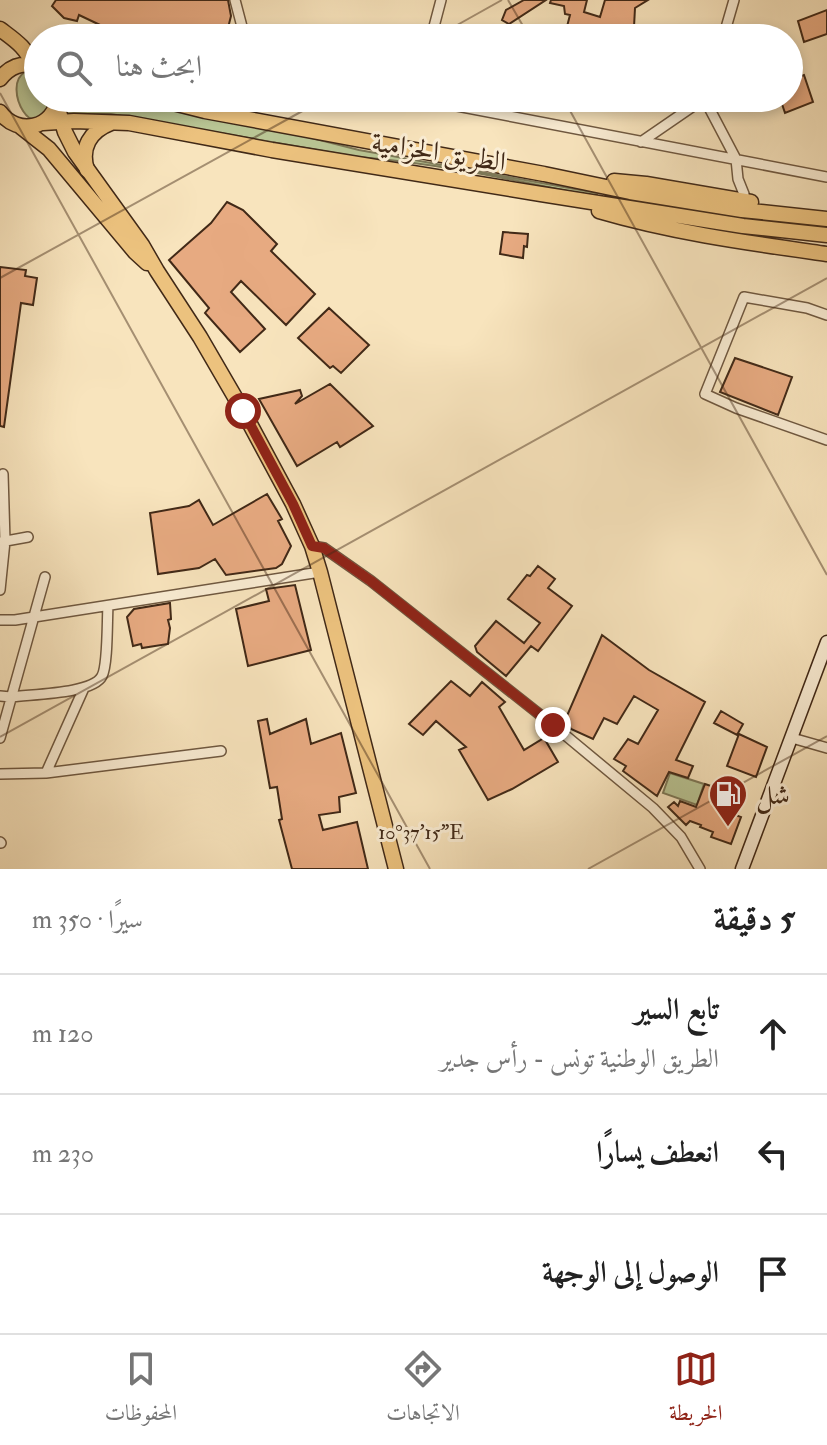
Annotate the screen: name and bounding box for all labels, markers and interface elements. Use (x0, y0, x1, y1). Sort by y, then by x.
search box (24, 24, 803, 112)
icon: search (52, 46, 96, 90)
text: ابحث هنا (116, 48, 202, 85)
street label: الطريق الحزامية (369, 125, 508, 180)
route start (225, 393, 261, 429)
route end (535, 707, 571, 743)
fuel station icon: شل (707, 773, 749, 828)
place label: شل (756, 778, 790, 814)
text: 10°37'15"E (378, 820, 464, 845)
text: 5 دقيقة (714, 897, 795, 940)
text: سيرًا · 350 m (32, 904, 143, 936)
text: تابع السير (634, 991, 719, 1028)
icon: ahead (751, 1012, 795, 1056)
text: 120 m (32, 1018, 93, 1050)
text: الطريق الوطنية تونس - رأس جدير (440, 1043, 719, 1075)
icon: left (751, 1132, 795, 1176)
text: انعطف يسارًا (596, 1134, 719, 1171)
text: 230 m (32, 1138, 94, 1170)
icon: arrive (751, 1252, 795, 1296)
text: الوصول إلى الوجهة (542, 1254, 719, 1291)
tab: المحفوظات (105, 1347, 177, 1434)
tab: الاتجاهات (386, 1347, 460, 1434)
tab: الخريطة (669, 1347, 722, 1434)

